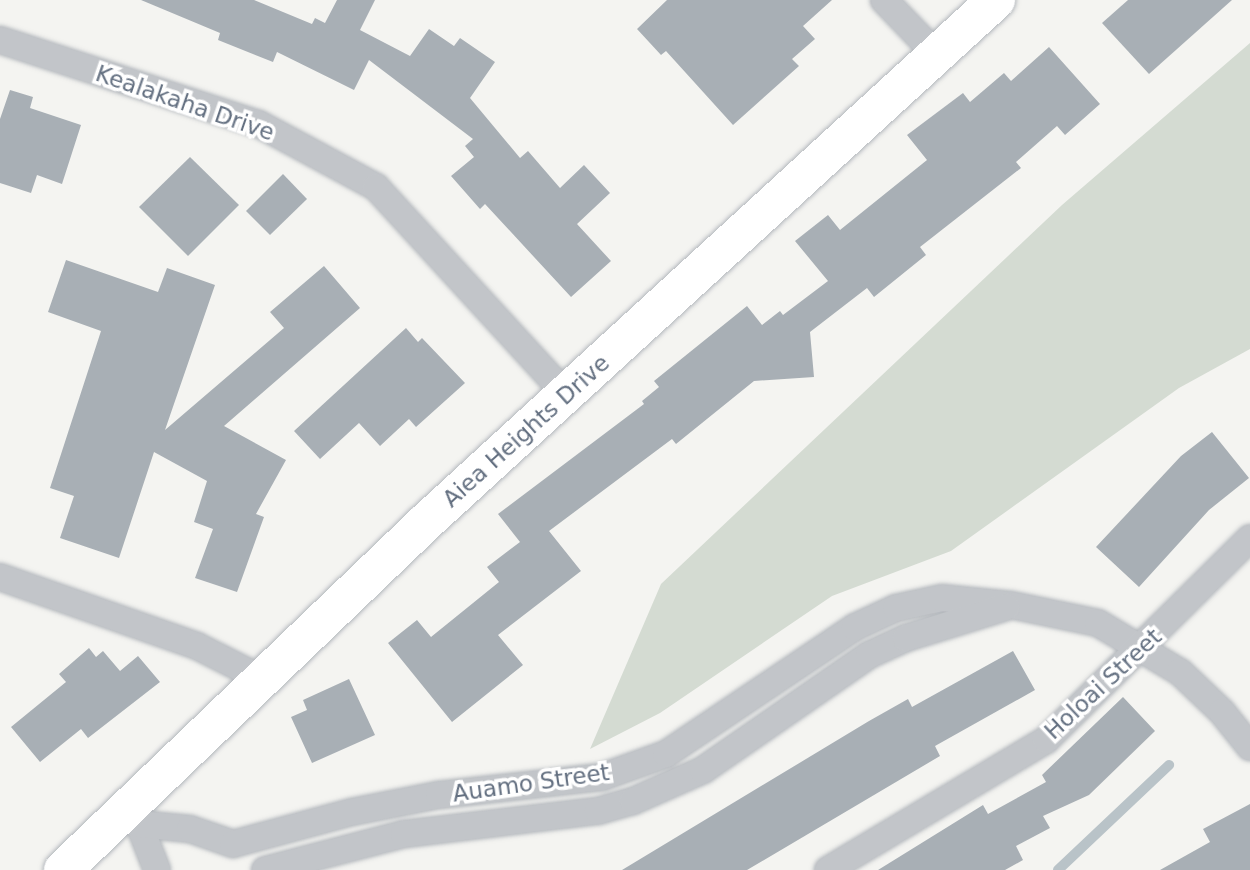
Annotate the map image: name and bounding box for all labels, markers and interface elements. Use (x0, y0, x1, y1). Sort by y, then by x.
street label: Kealakaha Drive (92, 60, 278, 146)
street label: Aiea Heights Drive (437, 349, 615, 513)
street label: Holoai Street (1039, 623, 1167, 745)
street label: Auamo Street (451, 758, 611, 808)

